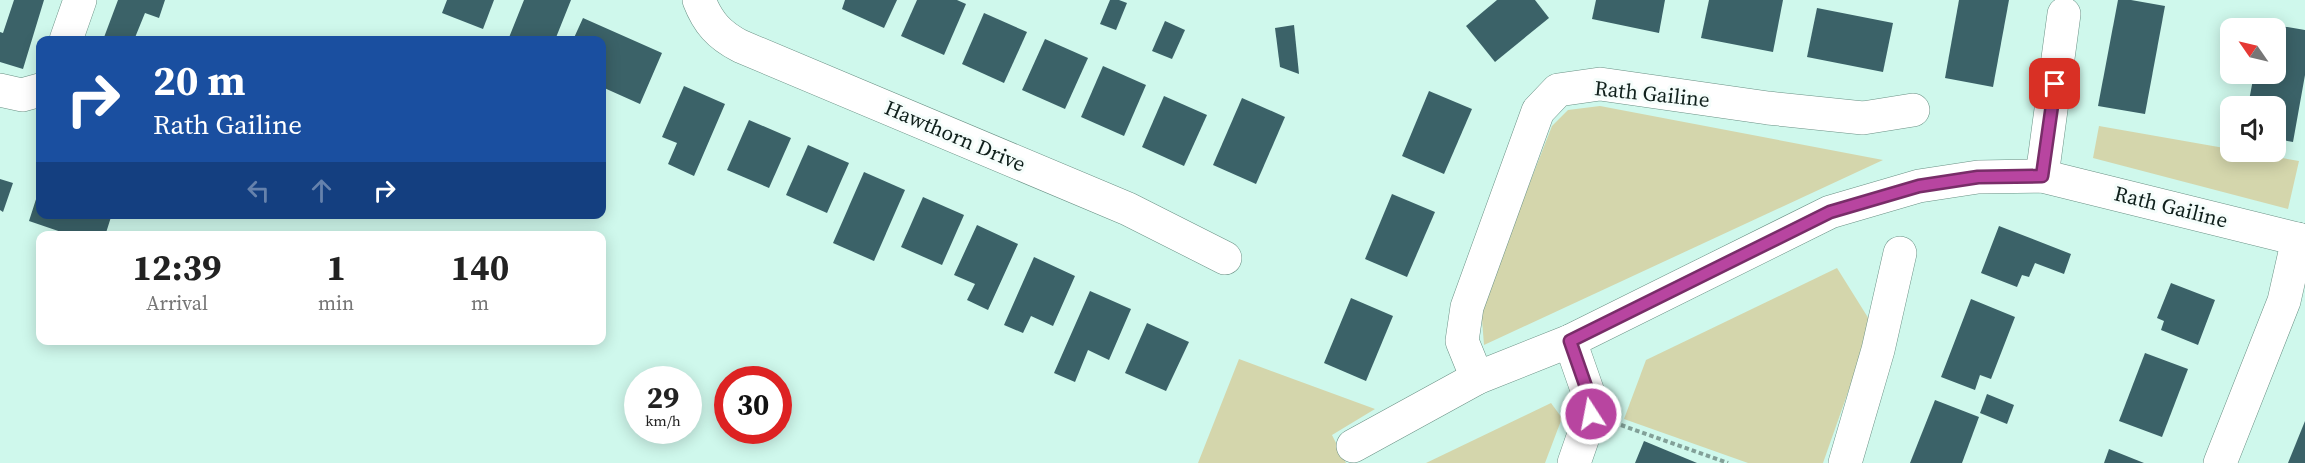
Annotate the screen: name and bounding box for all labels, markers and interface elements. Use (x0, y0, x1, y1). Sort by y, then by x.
north arrow (2220, 18, 2286, 84)
map controls (2220, 18, 2286, 162)
text: 20 m (153, 51, 246, 109)
pin (2029, 58, 2080, 109)
icon: right (54, 60, 132, 138)
icon: arrive (2038, 67, 2071, 100)
street label: Rath Gailine (1593, 73, 1711, 114)
street label: Hawthorn Drive (880, 93, 1030, 178)
button: sound (2220, 96, 2286, 162)
text: Rath Gailine (153, 106, 302, 143)
icon: left (242, 174, 275, 207)
icon: ahead (305, 174, 338, 207)
icon: right (368, 174, 401, 207)
street label: Rath Gailine (2111, 178, 2231, 235)
text: 12:39 (133, 243, 221, 292)
text: 1 (326, 243, 346, 292)
text: 140 (451, 243, 509, 292)
text: Arrival (146, 289, 208, 317)
text: min (318, 289, 354, 317)
text: m (471, 289, 489, 317)
speed limit sign: 30 (714, 366, 792, 444)
text: 29 (647, 377, 679, 418)
position arrow (1559, 382, 1623, 446)
text: km/h (645, 410, 681, 431)

